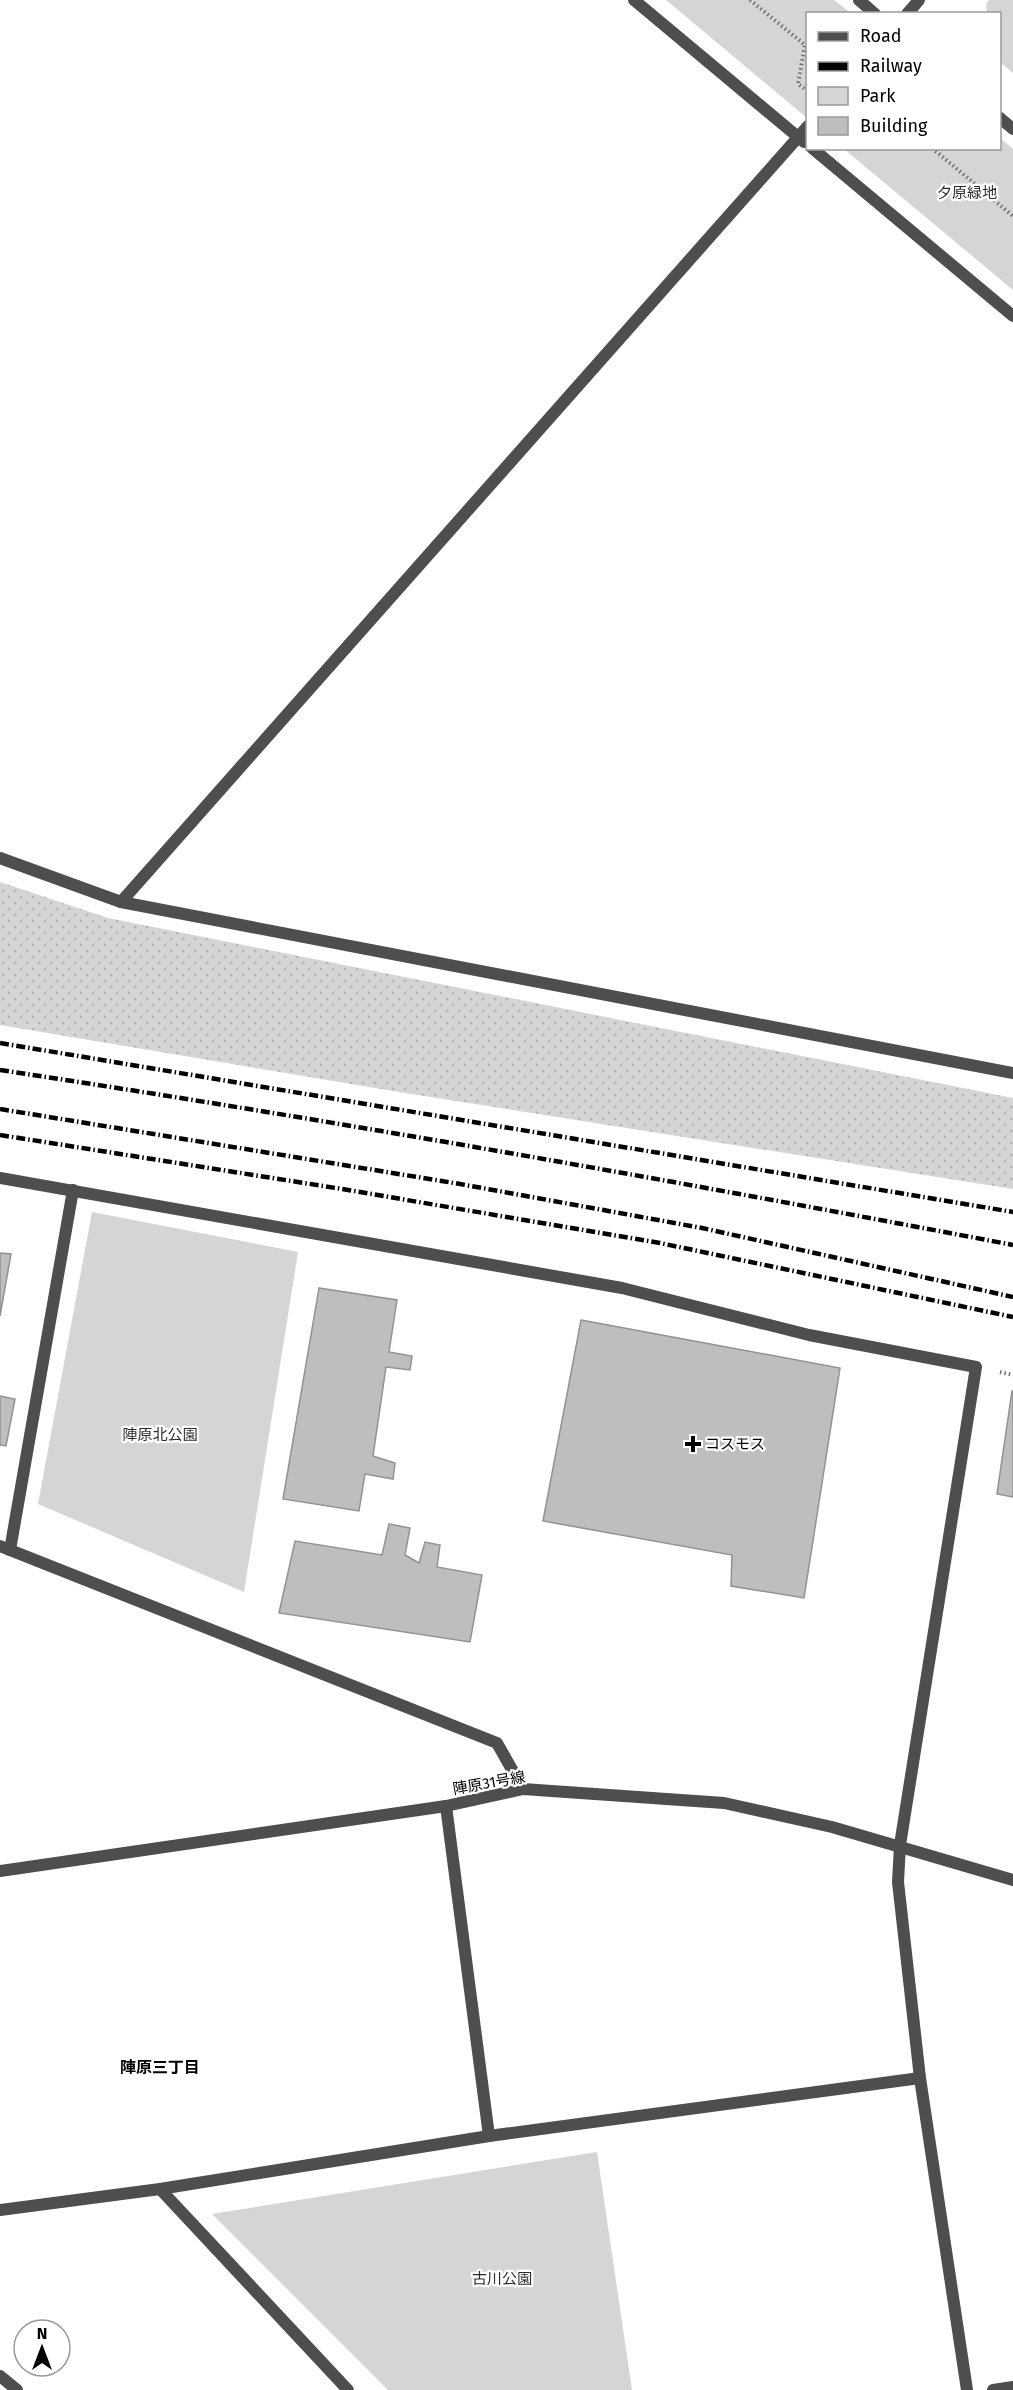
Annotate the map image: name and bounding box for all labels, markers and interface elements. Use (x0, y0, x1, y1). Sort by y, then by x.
legend (806, 12, 1001, 150)
text: Road (860, 25, 902, 47)
text: Railway (860, 55, 922, 77)
text: Park (860, 85, 896, 107)
text: Building (860, 115, 928, 137)
park label: 夕原緑地 (937, 184, 997, 202)
park label: 陣原北公園 (122, 1426, 198, 1444)
place label: コスモス (705, 1435, 765, 1453)
marker: コスモス (686, 1437, 700, 1451)
street label: 陣原31号線 (451, 1768, 527, 1798)
district label: 陣原三丁目 (120, 2058, 200, 2077)
park label: 古川公園 (472, 2270, 532, 2288)
north arrow (12, 2318, 72, 2378)
text: N (37, 2324, 47, 2343)

